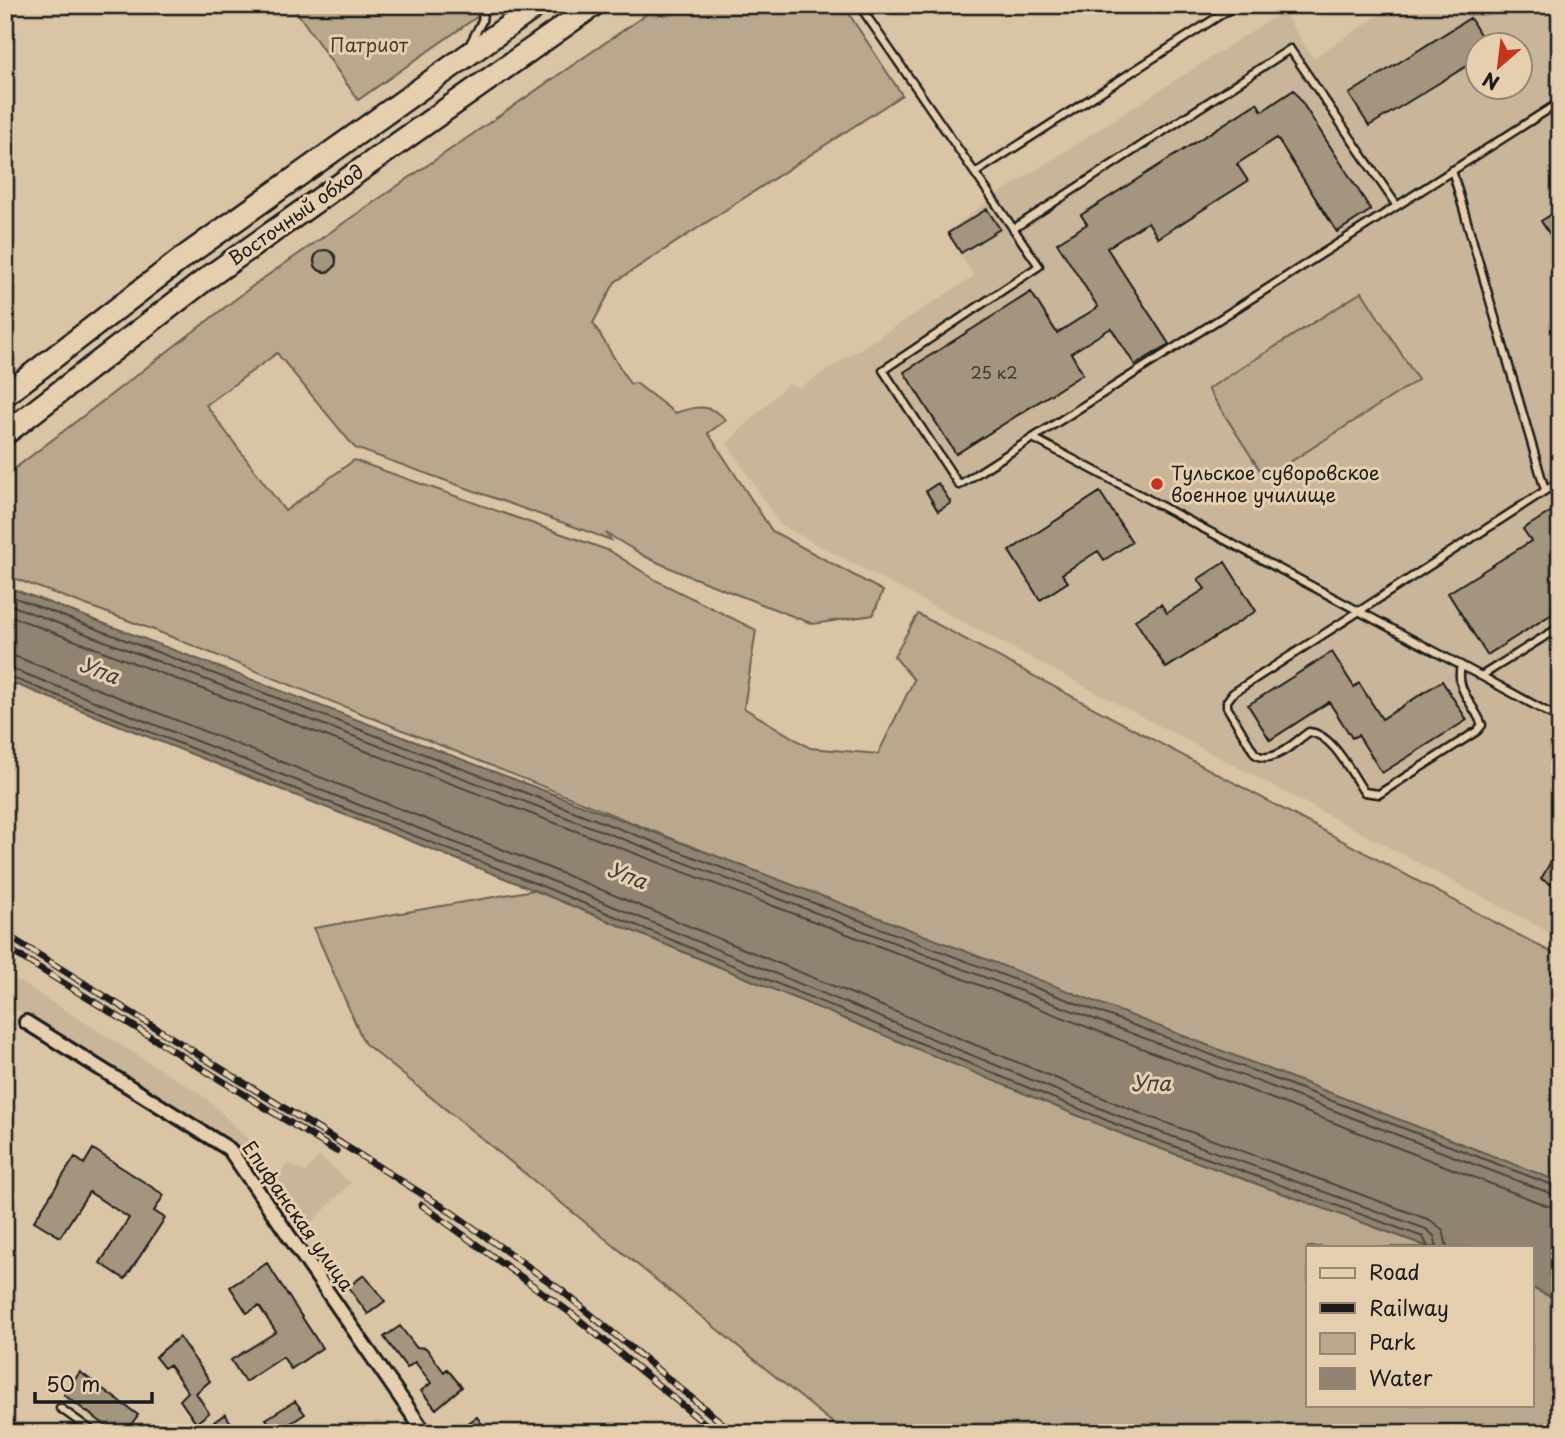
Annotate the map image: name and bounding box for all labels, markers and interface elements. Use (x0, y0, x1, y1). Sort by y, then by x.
park label: Патриот (330, 30, 409, 58)
north arrow (1464, 32, 1534, 102)
text: N (1477, 66, 1504, 98)
street label: Восточный обход (222, 157, 369, 271)
house number: 25 к2 (970, 360, 1018, 384)
place label: Тульское суворовское военное училище (1171, 458, 1380, 508)
marker: Тульское суворовское военное училище (1149, 476, 1165, 492)
water label: Упа (75, 647, 125, 692)
water label: Упа (603, 852, 653, 897)
water label: Упа (1131, 1066, 1172, 1098)
street label: Епифанская улица (236, 1135, 361, 1296)
legend (1306, 1246, 1534, 1406)
text: Road (1369, 1255, 1420, 1287)
text: Railway (1369, 1291, 1449, 1323)
text: Park (1369, 1325, 1416, 1357)
scale bar (35, 1361, 152, 1405)
text: Water (1369, 1361, 1433, 1393)
text: 50 m (46, 1367, 100, 1399)

